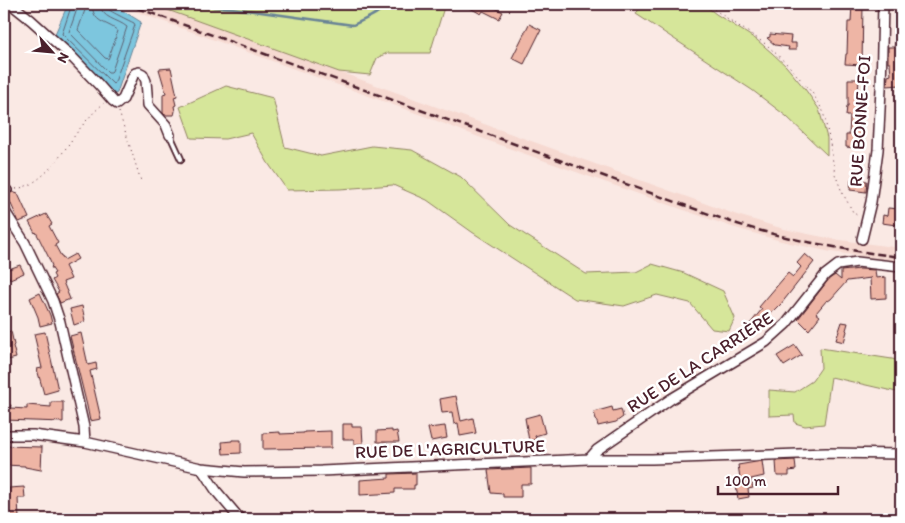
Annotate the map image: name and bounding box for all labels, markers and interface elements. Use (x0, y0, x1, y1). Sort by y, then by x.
north arrow (28, 28, 78, 78)
text: N (53, 50, 73, 66)
street label: RUE BONNE-FOI (844, 54, 876, 188)
street label: RUE DE LA CARRIÈRE (623, 306, 777, 417)
street label: RUE DE L'AGRICULTURE (355, 435, 545, 463)
scale bar (718, 463, 838, 495)
text: 100 m (725, 472, 767, 490)

